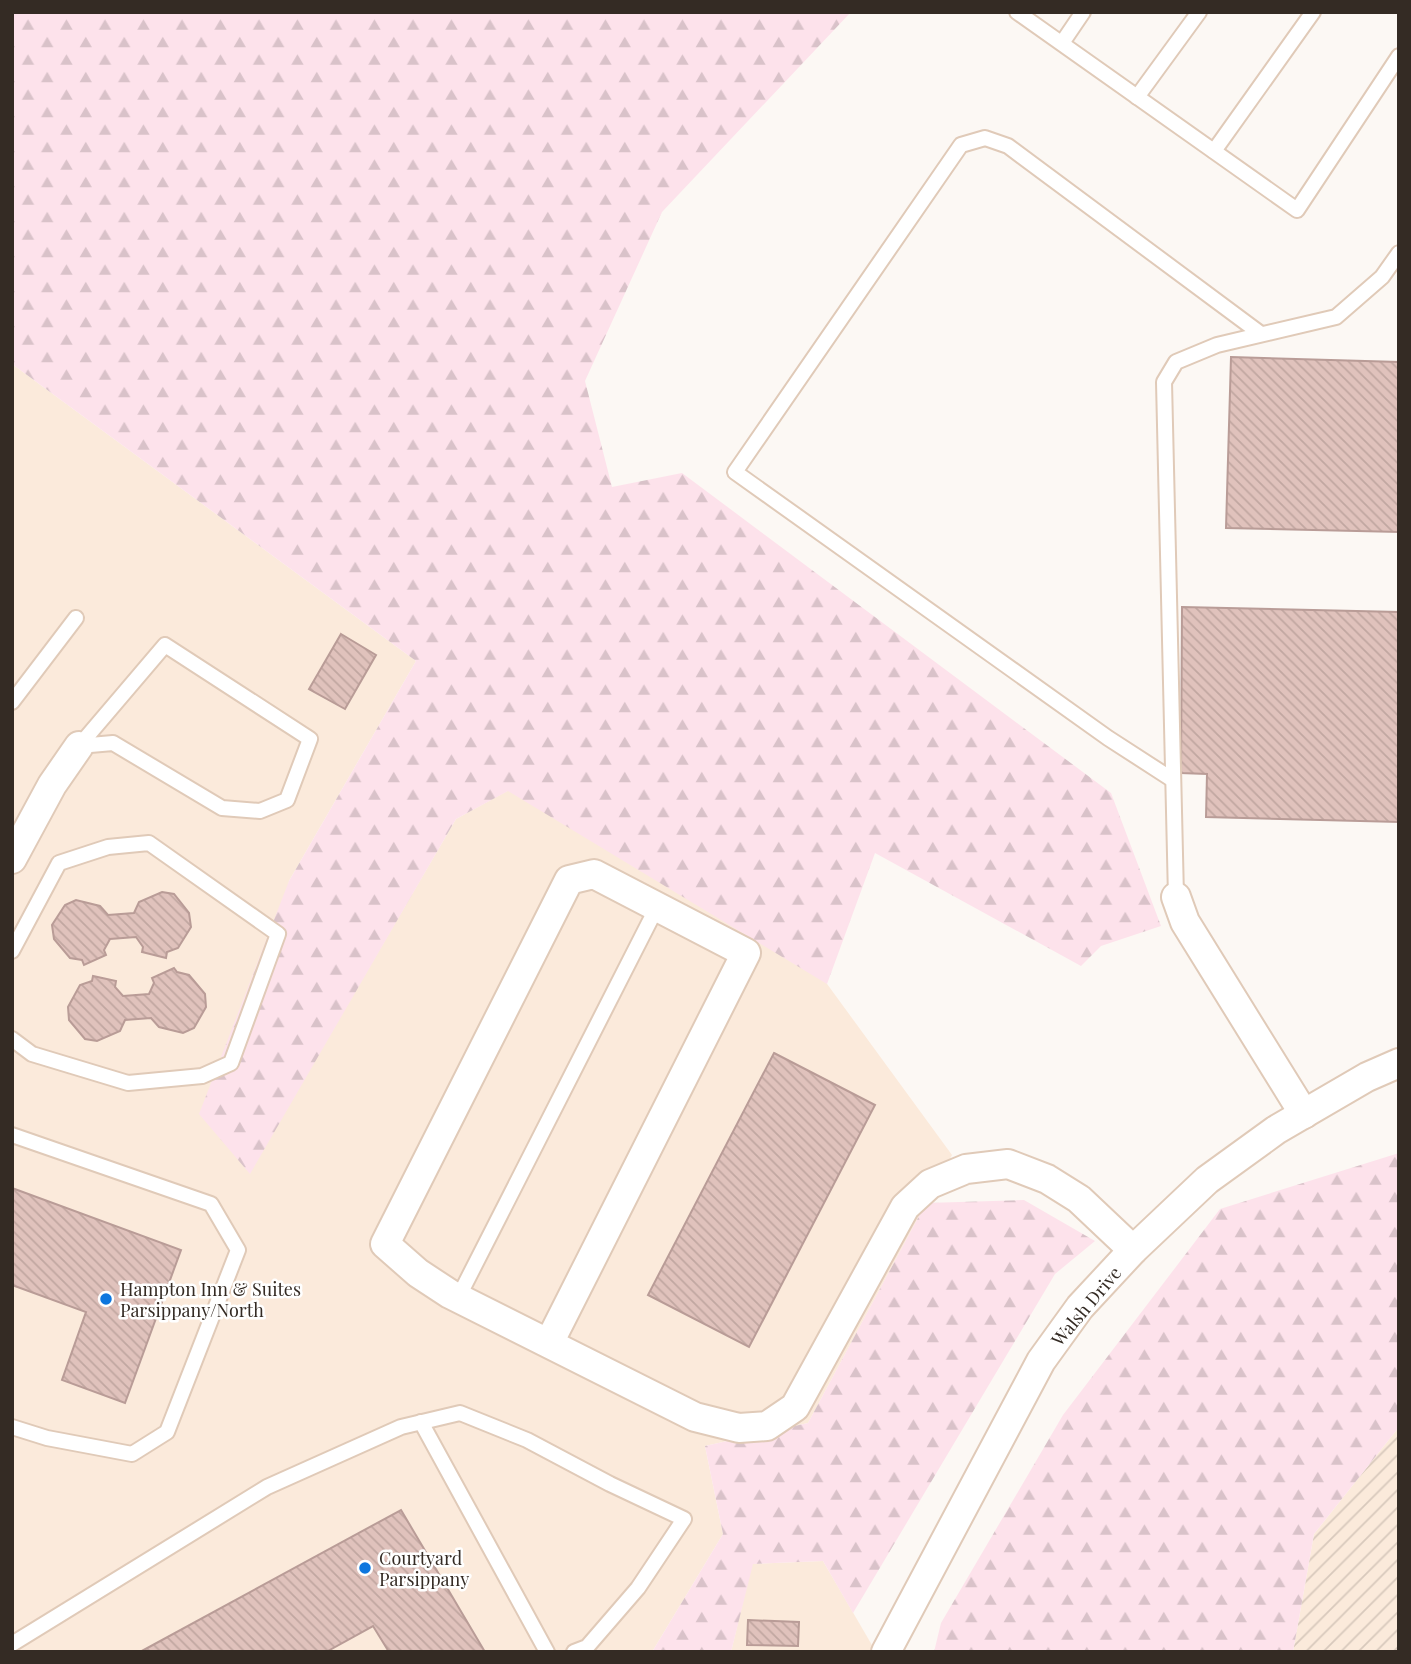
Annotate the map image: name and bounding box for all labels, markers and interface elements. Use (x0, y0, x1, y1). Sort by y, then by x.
street label: Walsh Drive (1045, 1261, 1126, 1352)
place label: Hampton Inn & Suites Parsippany/North (120, 1277, 301, 1322)
marker: Hampton Inn & Suites Parsippany/North (98, 1291, 114, 1307)
place label: Courtyard Parsippany (379, 1546, 469, 1591)
marker: Courtyard Parsippany (357, 1560, 373, 1576)

